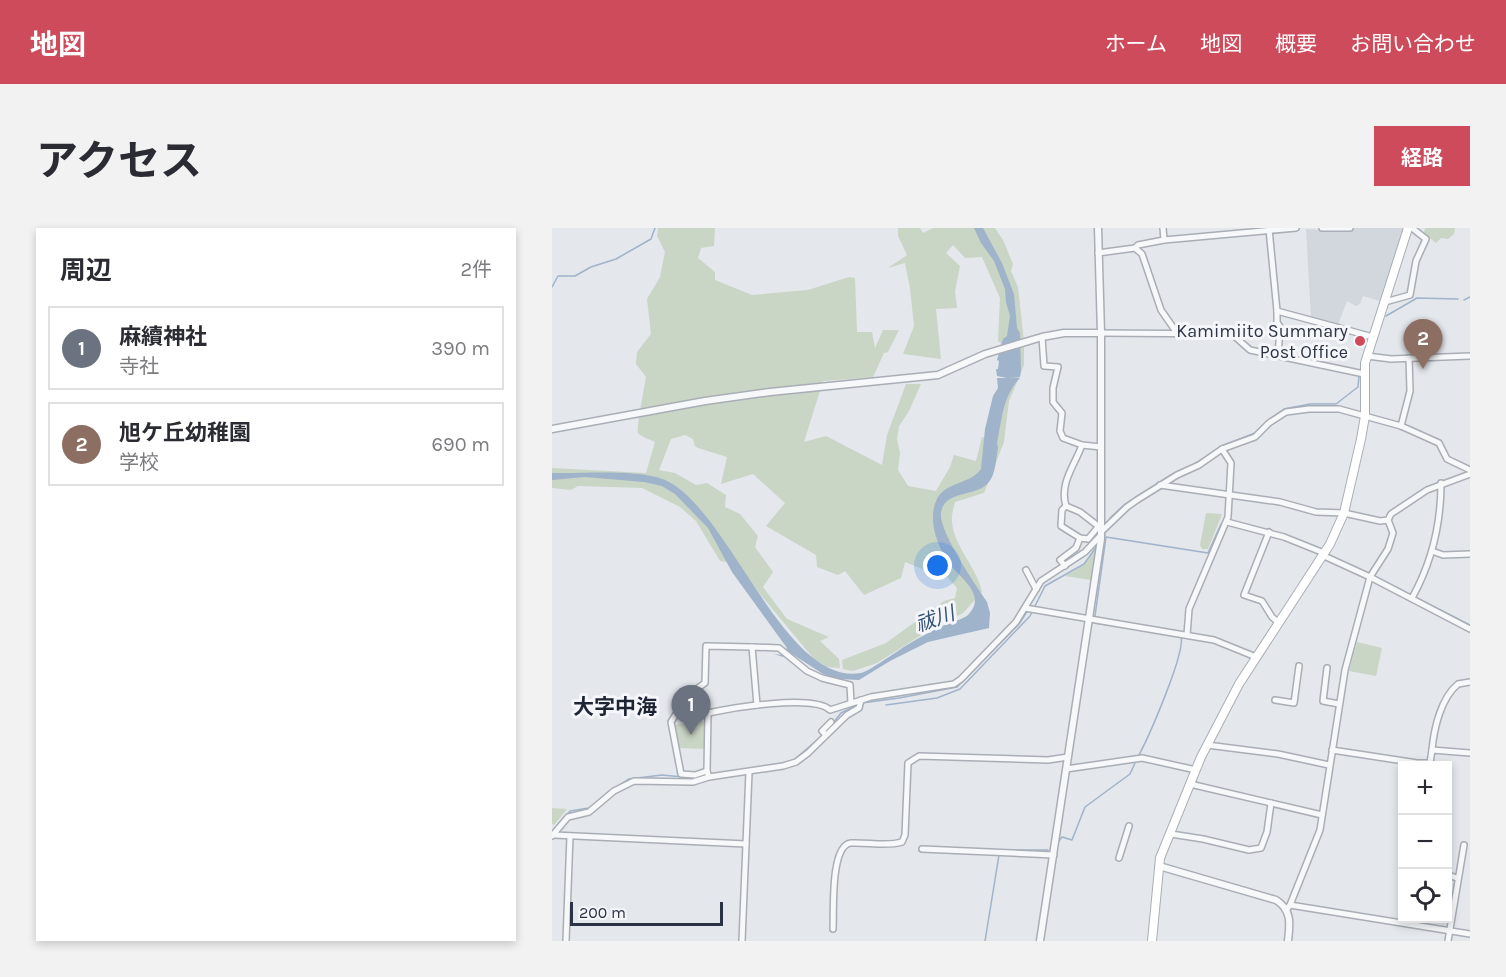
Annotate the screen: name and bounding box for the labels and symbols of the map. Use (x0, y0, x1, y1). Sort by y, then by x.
place label: Kamimiito Summary Post Office (1176, 320, 1349, 363)
pin: 2 (1404, 320, 1442, 369)
marker: Kamimiito Summary Post Office (1353, 334, 1367, 348)
your location (923, 551, 952, 580)
water label: 祓川 (912, 601, 960, 636)
pin: 1 (672, 686, 710, 735)
district label: 大字中海 (573, 695, 657, 719)
scale bar (570, 899, 723, 926)

